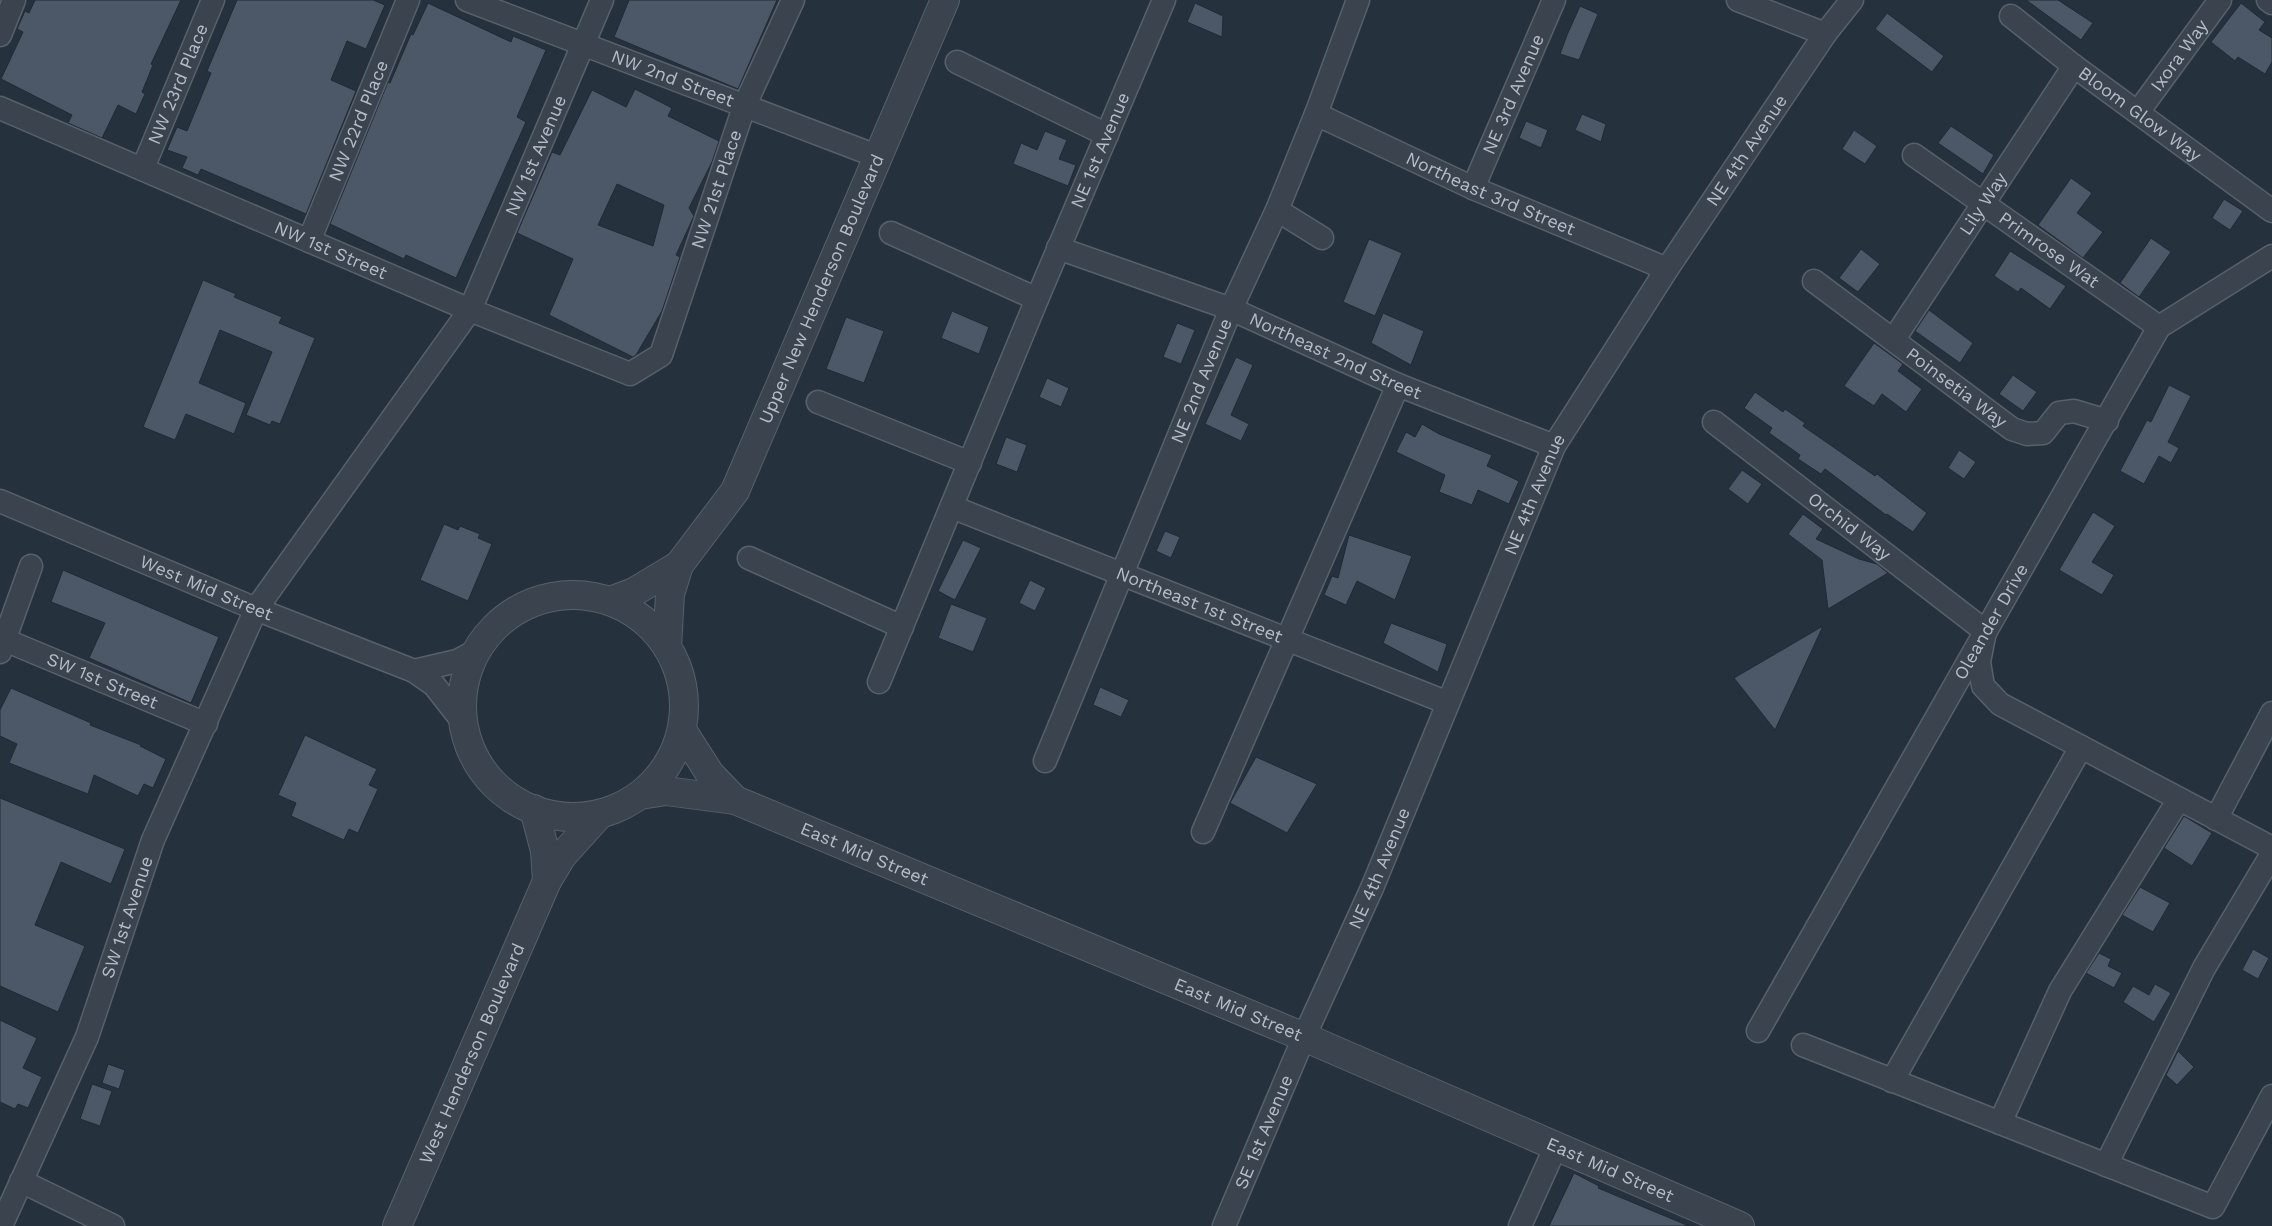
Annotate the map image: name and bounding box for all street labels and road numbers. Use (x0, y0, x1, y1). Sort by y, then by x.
street label: Ixora Way (2146, 15, 2213, 95)
street label: NW 23rd Place (143, 20, 212, 147)
street label: NE 3rd Avenue (1478, 31, 1548, 157)
street label: NW 2nd Street (608, 45, 737, 111)
street label: NW 22rd Place (324, 57, 392, 184)
street label: Bloom Glow Way (2075, 62, 2206, 166)
street label: NE 1st Avenue (1066, 89, 1134, 211)
street label: NE 4th Avenue (1701, 90, 1791, 210)
street label: NW 1st Avenue (500, 92, 570, 219)
street label: NW 21st Place (686, 127, 746, 251)
street label: Northeast 3rd Street (1403, 147, 1579, 240)
street label: Upper New Henderson Boulevard (754, 151, 888, 427)
street label: Lily Way (1955, 168, 2011, 239)
street label: Primrose Wat (1995, 207, 2104, 292)
street label: NW 1st Street (272, 216, 391, 283)
street label: Northeast 2nd Street (1246, 308, 1425, 403)
street label: NE 2nd Avenue (1166, 315, 1236, 446)
street label: Poinsetia Way (1902, 343, 2012, 432)
street label: NE 4th Avenue (1499, 429, 1569, 558)
street label: Orchid Way (1804, 487, 1896, 565)
street label: West Mid Street (137, 550, 276, 625)
street label: Oleander Drive (1949, 560, 2032, 683)
street label: Northeast 1st Street (1113, 562, 1286, 647)
street label: SW 1st Street (44, 648, 162, 713)
street label: NE 4th Avenue (1344, 804, 1414, 932)
street label: East Mid Street (797, 817, 932, 890)
street label: SW 1st Avenue (96, 853, 157, 981)
street label: West Henderson Boulevard (414, 940, 529, 1167)
street label: East Mid Street (1171, 973, 1306, 1045)
street label: SE 1st Avenue (1230, 1072, 1297, 1192)
street label: East Mid Street (1544, 1132, 1678, 1206)

